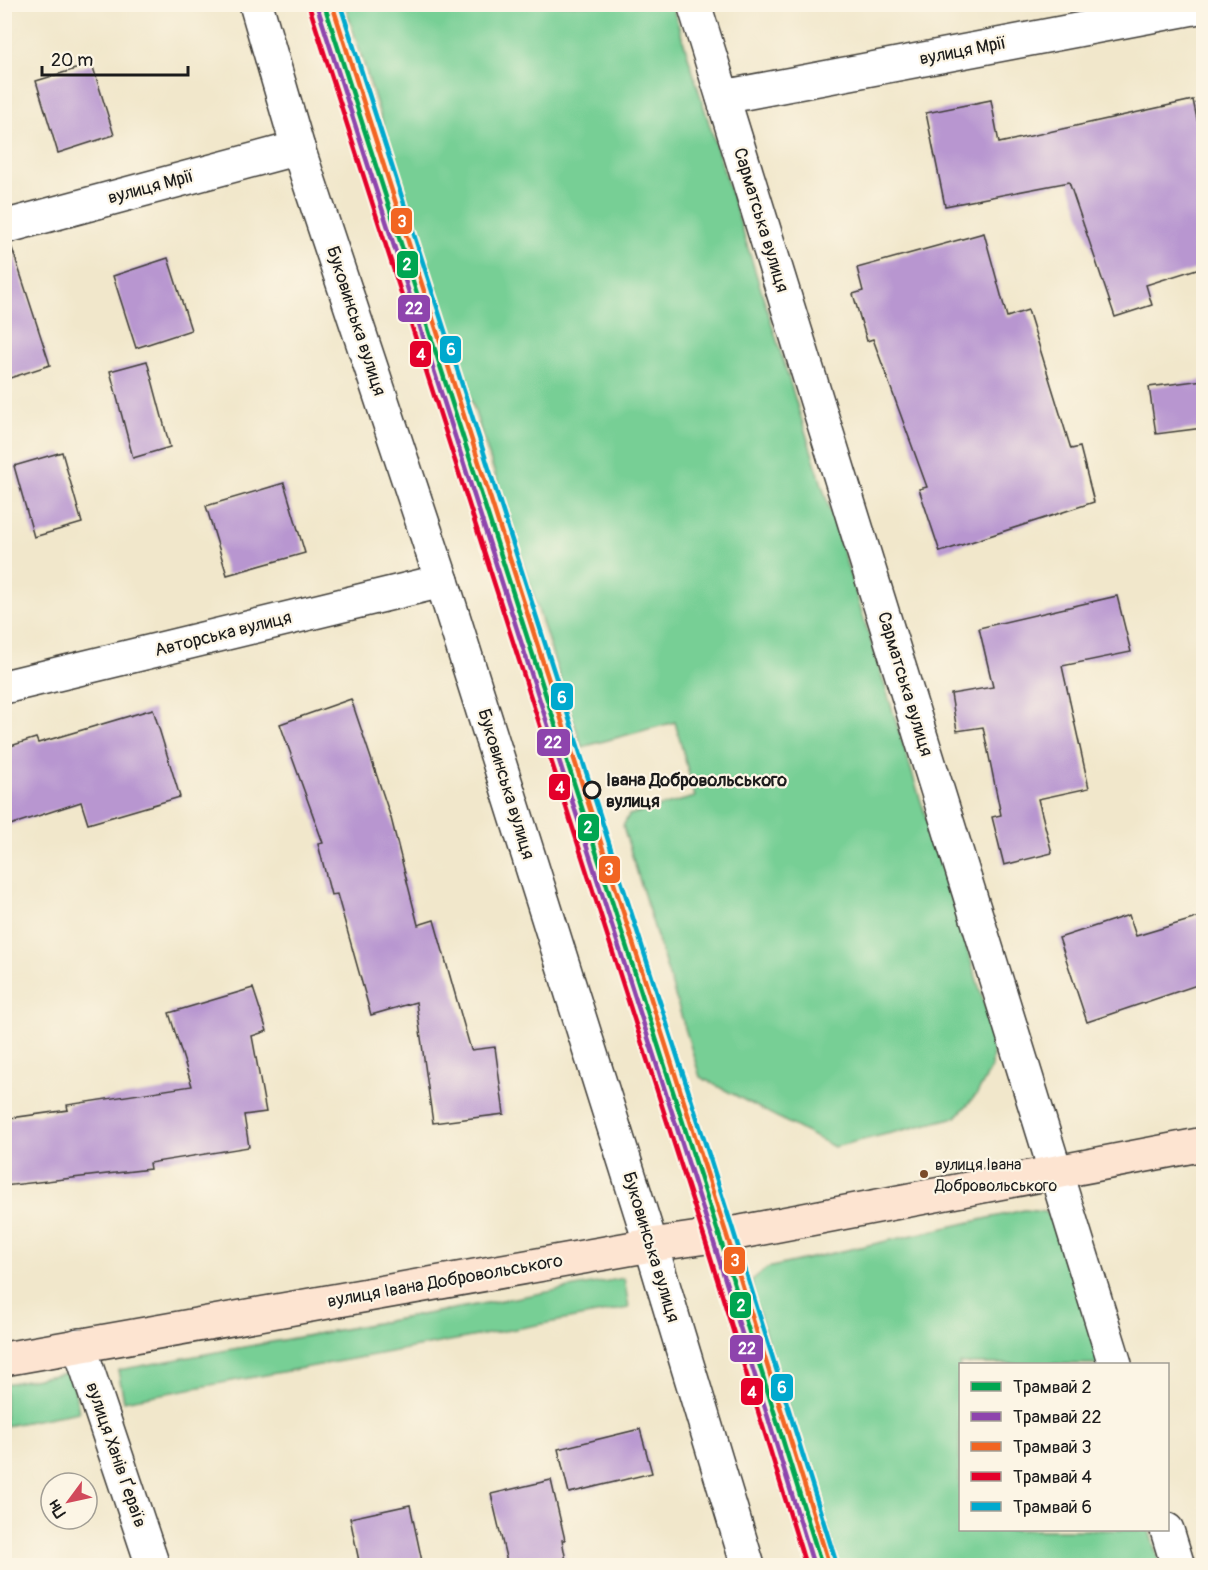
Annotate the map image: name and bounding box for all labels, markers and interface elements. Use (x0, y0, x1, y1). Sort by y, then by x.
street label: вулиця Мрії (917, 31, 1009, 71)
scale bar (42, 39, 188, 77)
text: 20 m (51, 49, 93, 72)
street label: Сарматська вулиця (728, 145, 794, 295)
street label: вулиця Мрії (105, 164, 197, 210)
line badge: 3 (390, 207, 413, 235)
text: 3 (398, 212, 407, 232)
street label: Буковинська вулиця (321, 243, 391, 399)
line badge: 2 (396, 250, 419, 279)
text: 2 (403, 255, 412, 275)
line badge: 22 (397, 294, 431, 323)
text: 22 (405, 299, 423, 319)
line badge: 6 (439, 335, 462, 364)
line badge: 4 (409, 340, 432, 368)
text: 6 (446, 340, 456, 360)
text: 4 (416, 345, 426, 365)
street label: Авторська вулиця (152, 606, 294, 662)
street label: Сарматська вулиця (872, 609, 938, 759)
line badge: 6 (550, 682, 574, 711)
text: 6 (557, 688, 567, 708)
street label: Буковинська вулиця (472, 706, 540, 862)
line badge: 22 (536, 728, 571, 757)
text: 22 (544, 733, 562, 753)
place label: Івана Добровольського вулиця (606, 769, 787, 813)
line badge: 4 (548, 773, 571, 801)
text: 4 (555, 778, 565, 798)
marker: Івана Добровольського вулиця (583, 781, 601, 799)
line badge: 2 (577, 813, 600, 842)
text: 2 (584, 818, 593, 838)
line badge: 3 (598, 855, 621, 884)
text: 3 (605, 860, 614, 880)
place label: вулиця Івана Добровольського (934, 1155, 1058, 1196)
marker: вулиця Івана Добровольського (918, 1168, 930, 1180)
street label: Буковинська вулиця (617, 1169, 685, 1325)
line badge: 3 (723, 1246, 746, 1275)
street label: вулиця Івана Добровольського (325, 1249, 565, 1313)
text: 3 (731, 1251, 740, 1271)
line badge: 2 (729, 1291, 752, 1319)
text: 2 (737, 1296, 746, 1316)
line badge: 22 (729, 1334, 764, 1363)
text: 22 (738, 1339, 756, 1359)
legend (959, 1363, 1169, 1531)
line badge: 6 (770, 1373, 794, 1402)
text: Трамвай 2 (1013, 1376, 1092, 1399)
line badge: 4 (740, 1377, 764, 1406)
text: 6 (777, 1378, 787, 1398)
street label: вулиця Ханів Ґераїв (80, 1379, 152, 1531)
text: 4 (747, 1383, 757, 1403)
text: Трамвай 22 (1013, 1406, 1102, 1429)
text: Трамвай 3 (1013, 1436, 1092, 1459)
text: Трамвай 4 (1013, 1466, 1092, 1489)
north arrow (39, 1471, 99, 1531)
text: Пн (44, 1496, 70, 1521)
text: Трамвай 6 (1013, 1496, 1092, 1519)

